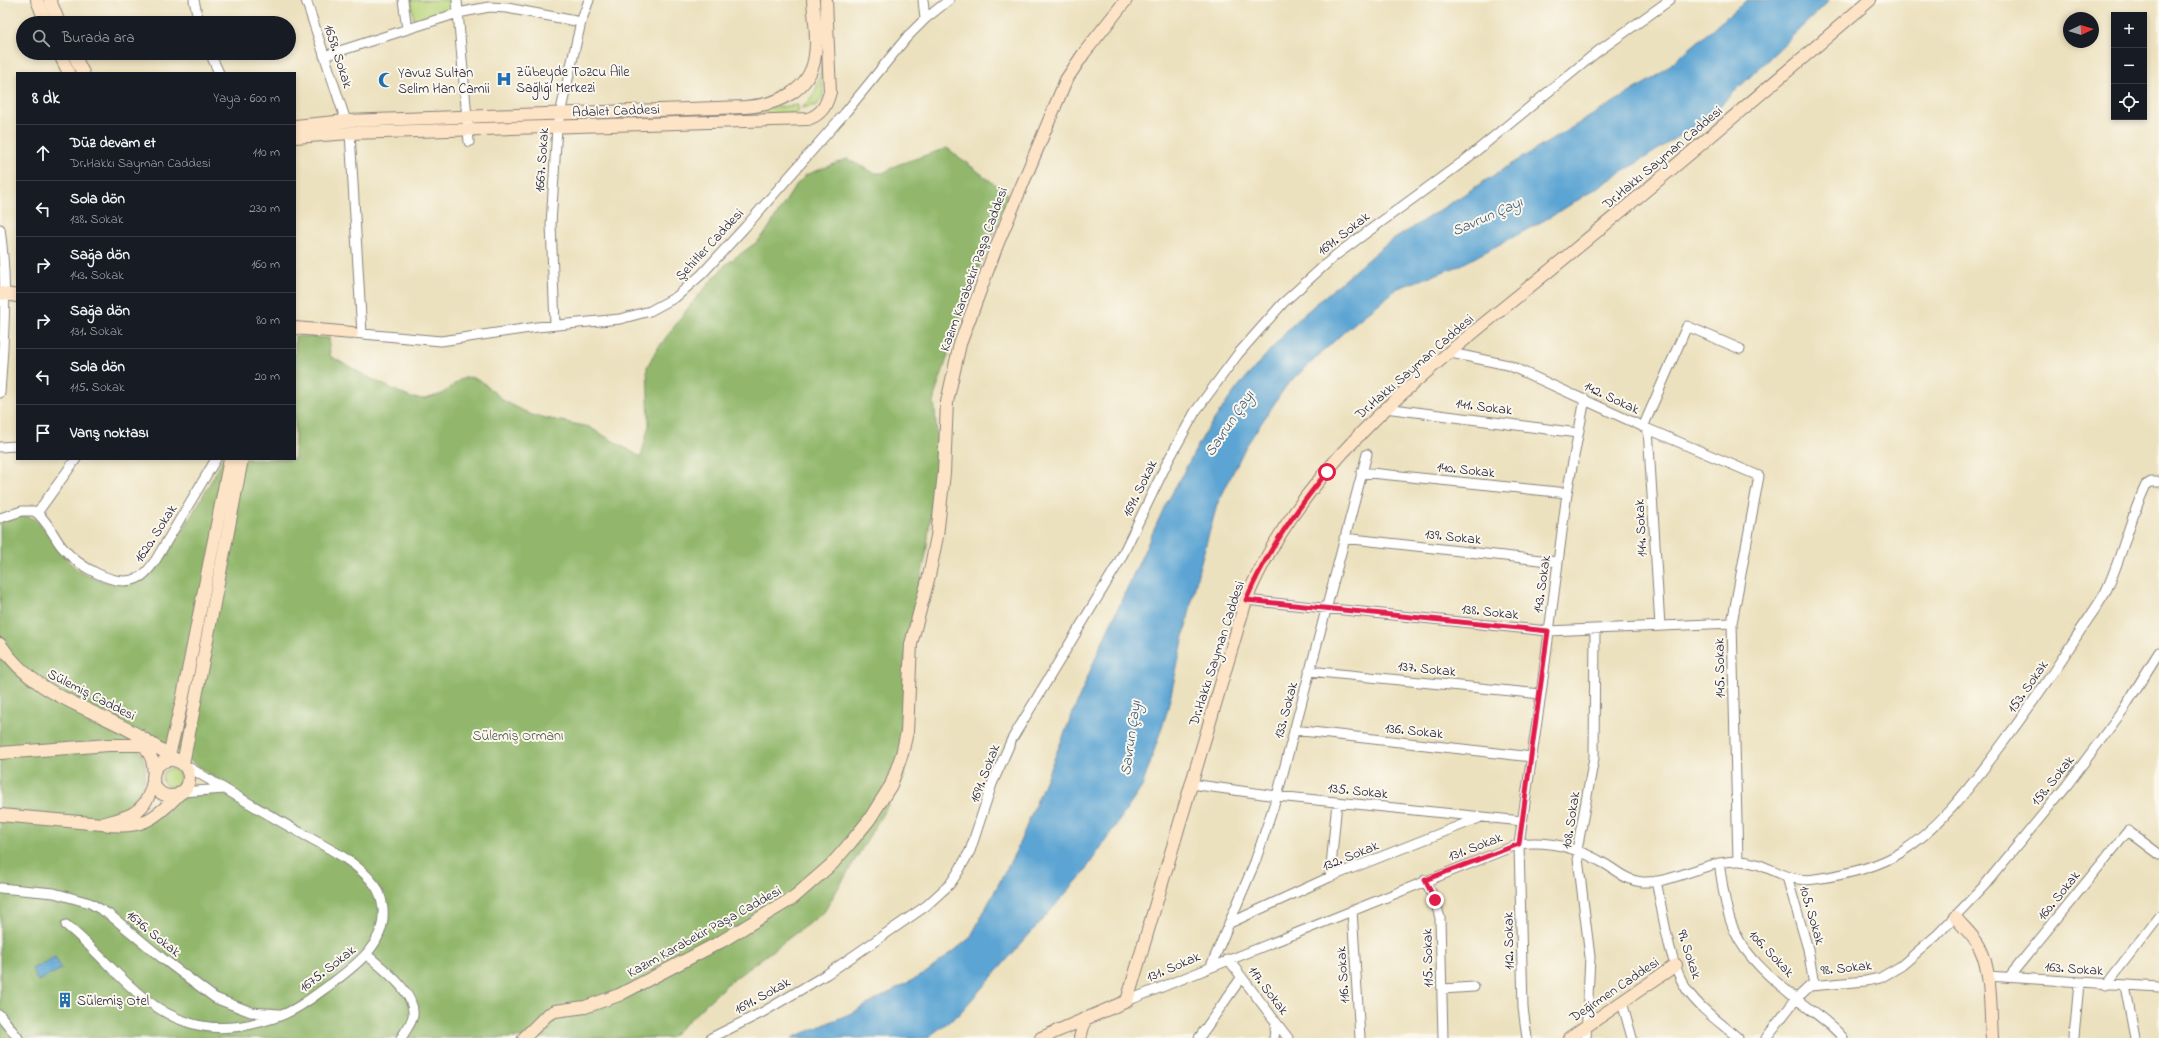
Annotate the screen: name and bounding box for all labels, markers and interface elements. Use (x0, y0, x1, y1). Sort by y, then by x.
north arrow (2063, 12, 2099, 48)
map controls (2111, 12, 2147, 120)
button: + (2111, 12, 2147, 48)
search box (16, 16, 296, 60)
street label: 1658. Sokak (317, 22, 358, 92)
icon: search (30, 27, 52, 49)
text: Burada ara (62, 27, 135, 49)
button: − (2111, 48, 2147, 84)
place label: Zübeyde Tozcu Aile Sağlığı Merkezi (516, 62, 630, 100)
place label: Yavuz Sultan Selim Han Camii (398, 63, 490, 100)
hospital icon: Zübeyde Tozcu Aile Sağlığı Merkezi (495, 70, 513, 88)
mosque icon: Yavuz Sultan Selim Han Camii (377, 71, 395, 89)
button: locate (2111, 84, 2147, 120)
text: 8 dk (32, 86, 60, 111)
text: Yaya · 600 m (213, 89, 280, 108)
street label: Adalet Caddesi (572, 99, 660, 124)
street label: Dr.Hakkı Sayman Caddesi (1597, 101, 1728, 216)
street label: 1667. Sokak (530, 126, 555, 193)
text: Düz devam et (70, 132, 156, 154)
icon: ahead (32, 142, 54, 164)
text: 110 m (253, 143, 280, 162)
text: Dr.Hakkı Sayman Caddesi (70, 154, 211, 173)
street label: Kazım Karabekir Paşa Caddesi (935, 184, 1014, 355)
text: Sola dön (70, 188, 125, 210)
water label: Savrun Çayı (1449, 191, 1527, 243)
icon: left (32, 198, 54, 220)
text: 230 m (249, 199, 280, 218)
street label: Şehitler Caddesi (671, 204, 749, 286)
street label: 1691. Sokak (1313, 207, 1375, 261)
text: 138. Sokak (70, 210, 123, 229)
text: Sağa dön (70, 244, 130, 266)
icon: right (32, 254, 54, 276)
text: 160 m (251, 255, 280, 274)
text: 143. Sokak (70, 266, 124, 285)
text: Sağa dön (70, 300, 130, 322)
icon: right (32, 310, 54, 332)
street label: Dr.Hakkı Sayman Caddesi (1350, 310, 1480, 426)
text: 80 m (256, 311, 280, 330)
text: 131. Sokak (70, 322, 123, 341)
text: Sola dön (70, 356, 125, 378)
icon: left (32, 366, 54, 388)
text: 20 m (255, 367, 280, 386)
street label: 142. Sokak (1580, 376, 1643, 421)
text: 115. Sokak (70, 378, 125, 397)
water label: Savrun Çayı (1200, 386, 1261, 461)
street label: 141. Sokak (1454, 394, 1514, 421)
icon: arrive (32, 422, 54, 444)
text: Varış noktası (70, 422, 149, 444)
street label: 1691. Sokak (1117, 456, 1164, 521)
street label: 140. Sokak (1436, 457, 1497, 484)
route start (1318, 463, 1336, 481)
street label: 144. Sokak (1629, 498, 1654, 557)
street label: 1620. Sokak (130, 500, 183, 567)
street label: 139. Sokak (1424, 524, 1483, 551)
street label: 143. Sokak (1528, 553, 1557, 614)
street label: Dr.Hakkı Sayman Caddesi (1184, 578, 1252, 730)
street label: 138. Sokak (1460, 599, 1520, 626)
street label: 145. Sokak (1709, 637, 1732, 698)
street label: 153. Sokak (2002, 655, 2055, 718)
street label: 137. Sokak (1397, 656, 1458, 683)
street label: Sülemiş Caddesi (44, 664, 139, 727)
street label: 133. Sokak (1269, 679, 1304, 741)
water label: Savrun Çayı (1115, 699, 1148, 777)
street label: 136. Sokak (1384, 718, 1445, 745)
park label: Sülemiş Ormanı (473, 726, 563, 747)
street label: 1691. Sokak (965, 740, 1006, 806)
street label: 158. Sokak (2026, 750, 2081, 811)
street label: 135. Sokak (1327, 778, 1390, 805)
street label: 108. Sokak (1557, 789, 1587, 850)
street label: 131. Sokak (1445, 827, 1507, 867)
street label: 132. Sokak (1319, 835, 1383, 877)
street label: 160. Sokak (2033, 866, 2086, 925)
street label: Kazım Karabekir Paşa Caddesi (624, 881, 786, 984)
street label: 105. Sokak (1793, 883, 1830, 948)
route end (1426, 891, 1444, 909)
street label: 1676. Sokak (121, 906, 185, 963)
street label: 112. Sokak (1498, 911, 1521, 970)
street label: 106. Sokak (1743, 925, 1799, 983)
street label: 115. Sokak (1417, 927, 1440, 988)
street label: 99. Sokak (1671, 927, 1707, 983)
street label: 1675. Sokak (295, 940, 361, 998)
street label: 116. Sokak (1331, 945, 1356, 1004)
street label: 131. Sokak (1143, 946, 1205, 988)
street label: Değirmen Caddesi (1565, 952, 1664, 1029)
street label: 98. Sokak (1819, 955, 1874, 982)
street label: 163. Sokak (2044, 957, 2105, 982)
street label: 117. Sokak (1242, 962, 1294, 1021)
street label: 1691. Sokak (731, 972, 795, 1020)
building icon: Sülemiş Otel (56, 991, 74, 1009)
place label: Sülemiş Otel (77, 991, 149, 1012)

